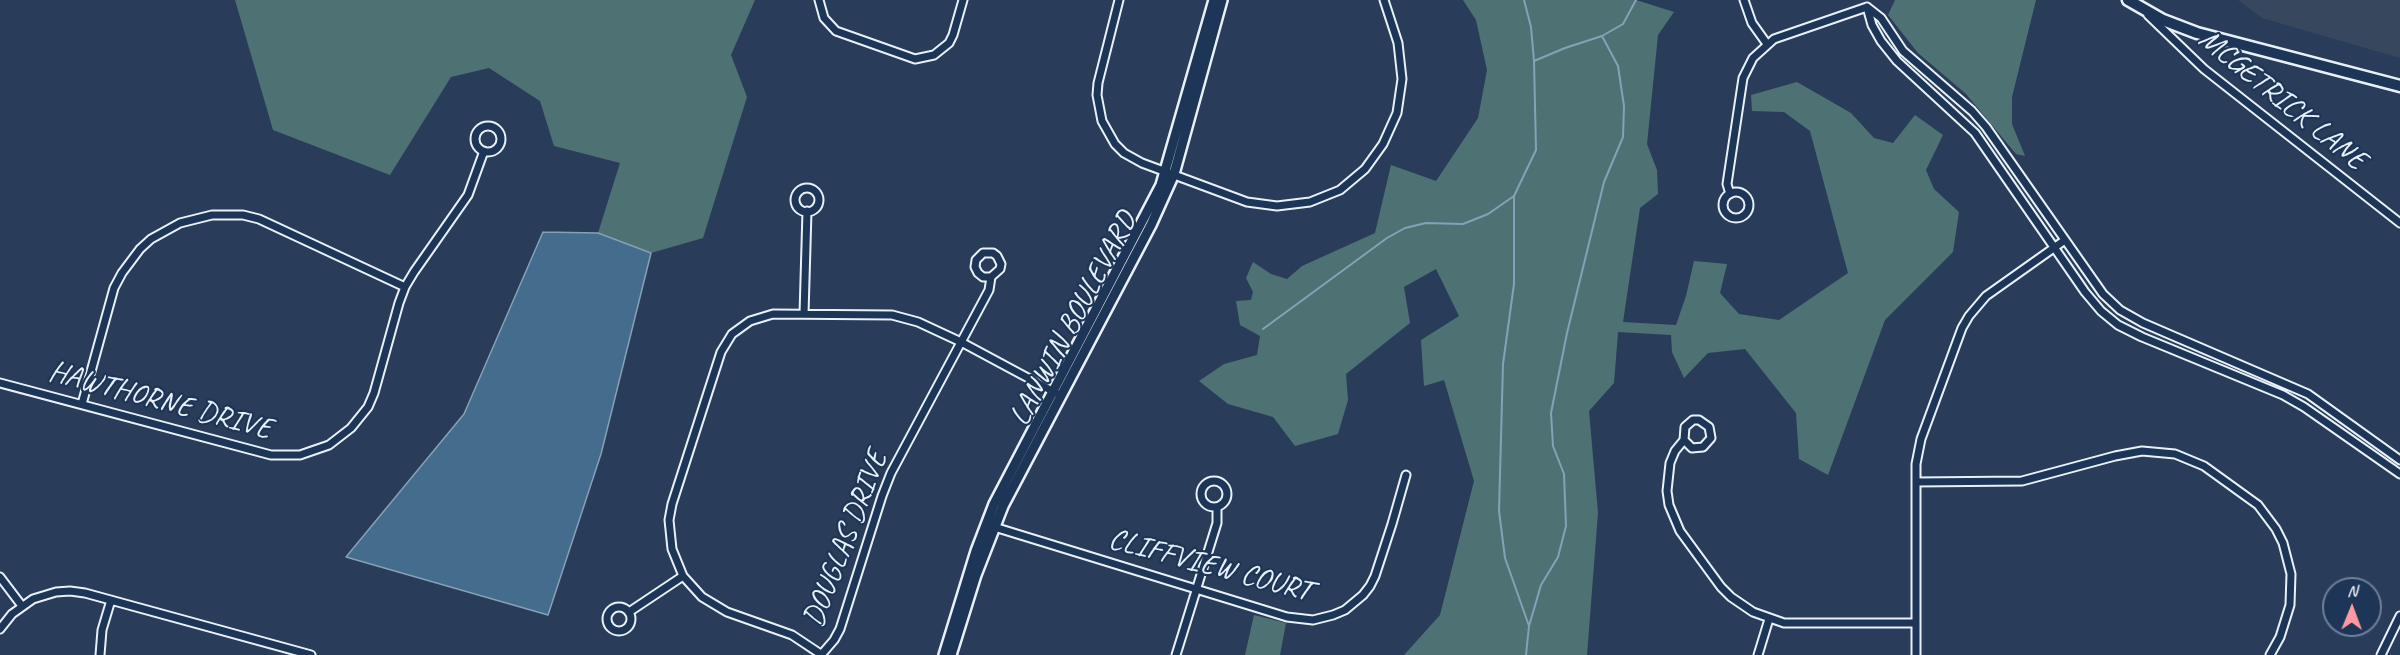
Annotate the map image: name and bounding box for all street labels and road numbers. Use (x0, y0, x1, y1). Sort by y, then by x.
street label: MCGETRICK LANE (2191, 22, 2373, 178)
street label: LANWIN BOULEVARD (1003, 206, 1145, 432)
street label: HAWTHORNE DRIVE (45, 354, 275, 448)
street label: DOUGLAS DRIVE (796, 446, 896, 632)
street label: CLIFFVIEW COURT (1105, 522, 1315, 610)

